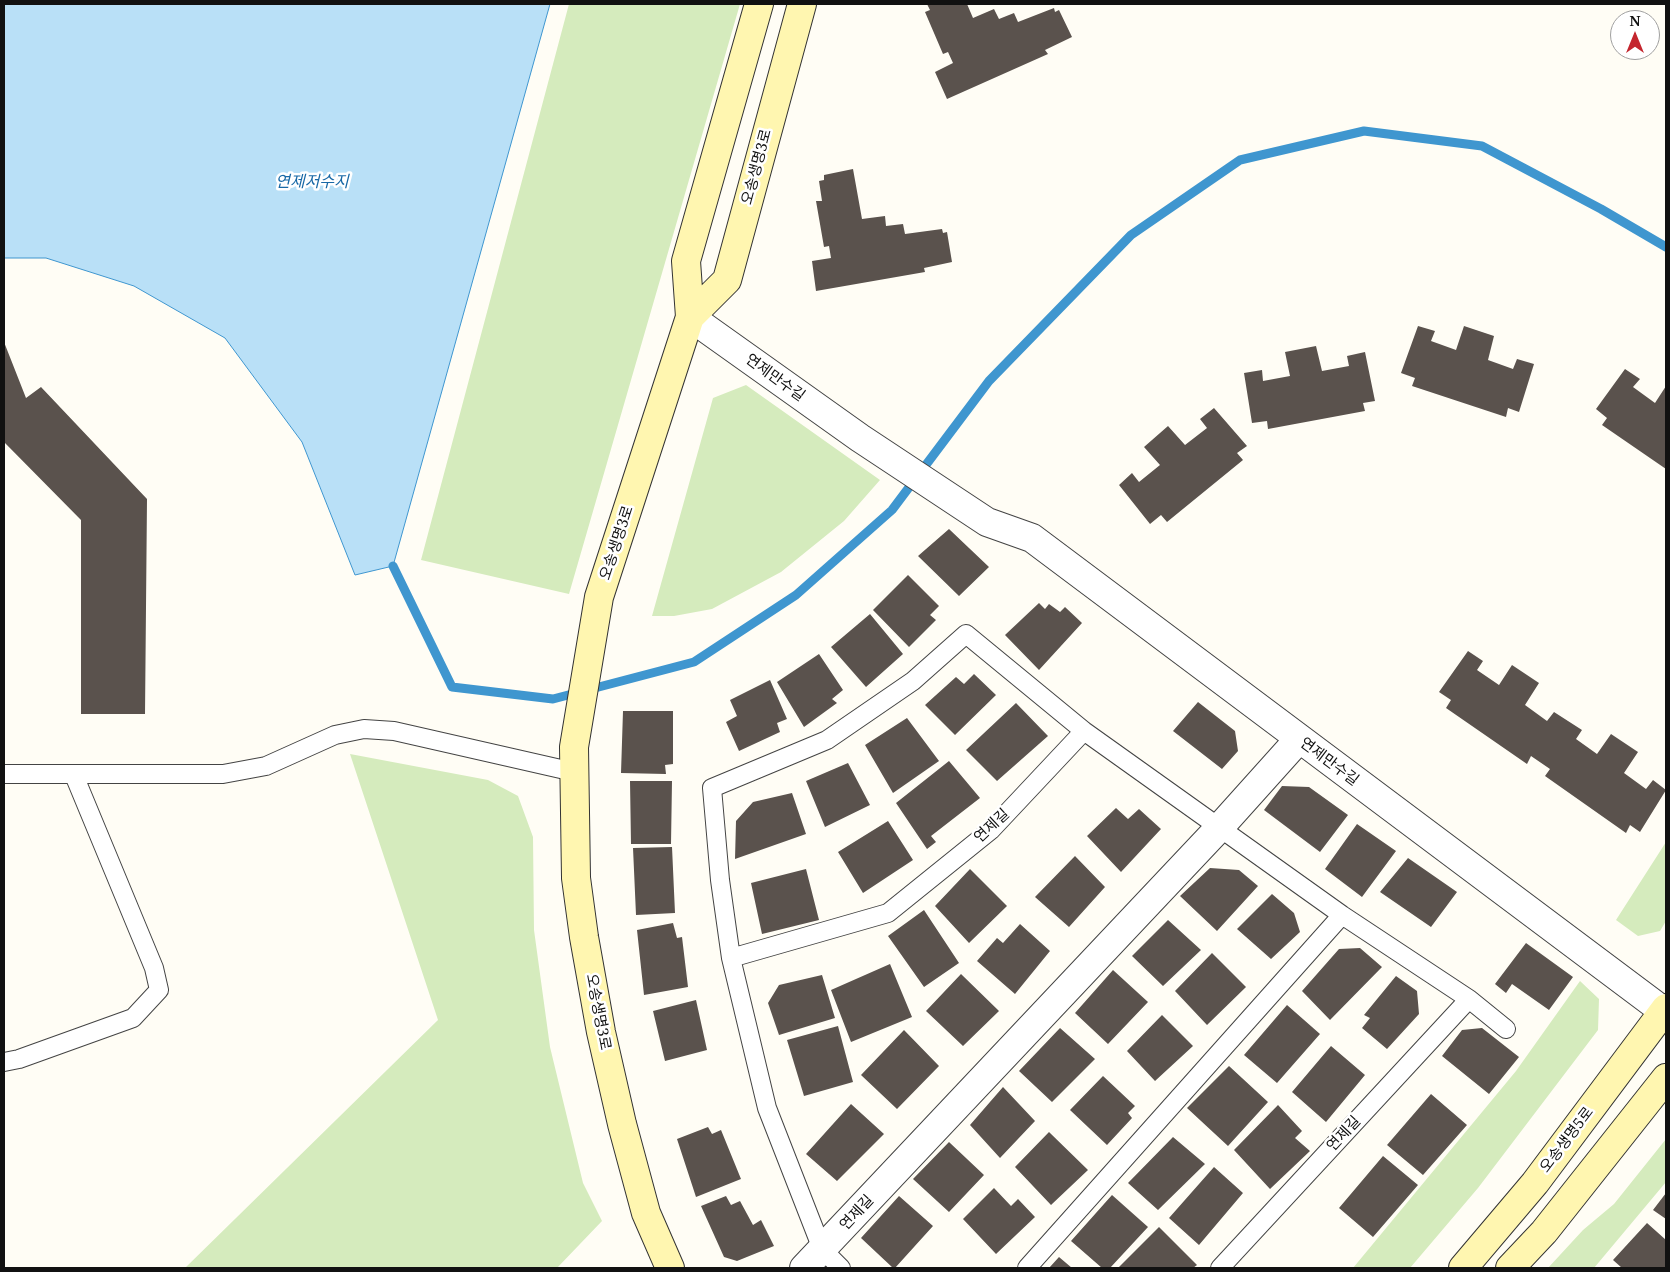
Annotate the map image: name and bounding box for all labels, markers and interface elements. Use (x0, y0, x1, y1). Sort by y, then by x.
north arrow (1610, 10, 1660, 60)
text: N (1629, 11, 1641, 30)
street label: 오송생명3로 (738, 127, 776, 207)
water label: 연제저수지 (275, 172, 349, 192)
street label: 연제만수길 (742, 350, 808, 406)
street label: 오송생명3로 (596, 503, 638, 583)
street label: 연제만수길 (1296, 734, 1362, 790)
street label: 연제길 (971, 805, 1013, 847)
street label: 오송생명3로 (582, 972, 614, 1052)
street label: 오송생명5로 (1537, 1104, 1597, 1176)
street label: 연제길 (1323, 1113, 1365, 1155)
street label: 연제길 (836, 1192, 878, 1234)

